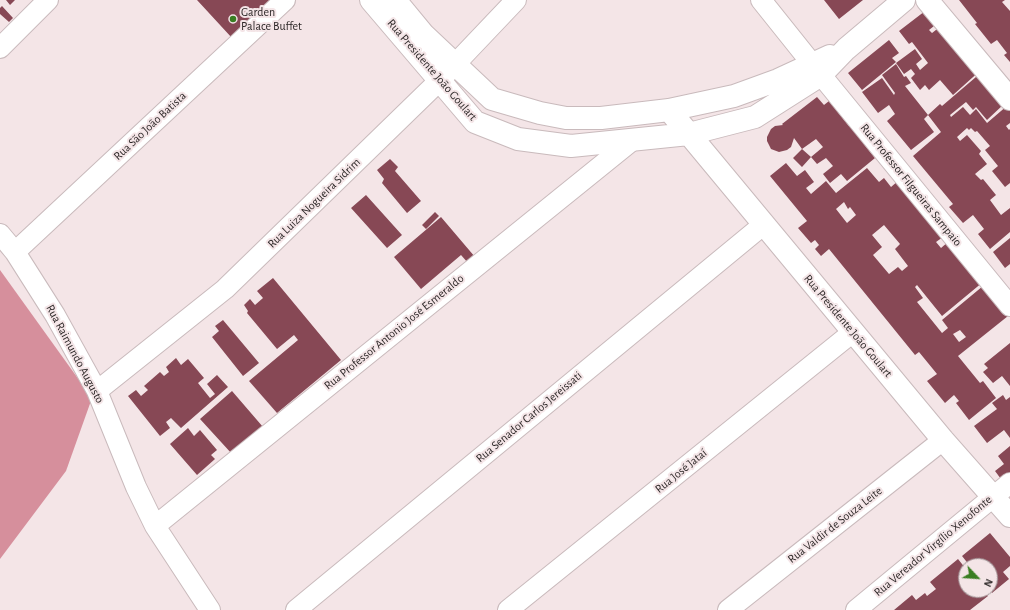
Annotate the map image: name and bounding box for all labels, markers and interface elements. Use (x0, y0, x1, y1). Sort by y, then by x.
place label: Garden Palace Buffet (241, 5, 302, 33)
marker: Garden Palace Buffet (228, 14, 238, 24)
street label: Rua Presidente João Goulart (384, 16, 480, 124)
street label: Rua São João Batista (111, 89, 189, 163)
street label: Rua Professor Filgueiras Sampaio (857, 121, 965, 249)
street label: Rua Luiza Nogueira Sidrim (265, 155, 363, 251)
street label: Rua Professor Antonio José Esmeraldo (321, 271, 467, 393)
street label: Rua Presidente João Goulart (801, 272, 895, 380)
street label: Rua Raimundo Augusto (43, 302, 107, 406)
street label: Rua Senador Carlos Jereissati (473, 368, 585, 466)
street label: Rua José Jataí (652, 446, 710, 496)
street label: Rua Valdir de Souza Leite (785, 484, 885, 566)
street label: Rua Vereador Virgílio Xenofonte (871, 492, 995, 600)
north arrow (958, 558, 998, 598)
text: N (982, 577, 995, 589)

